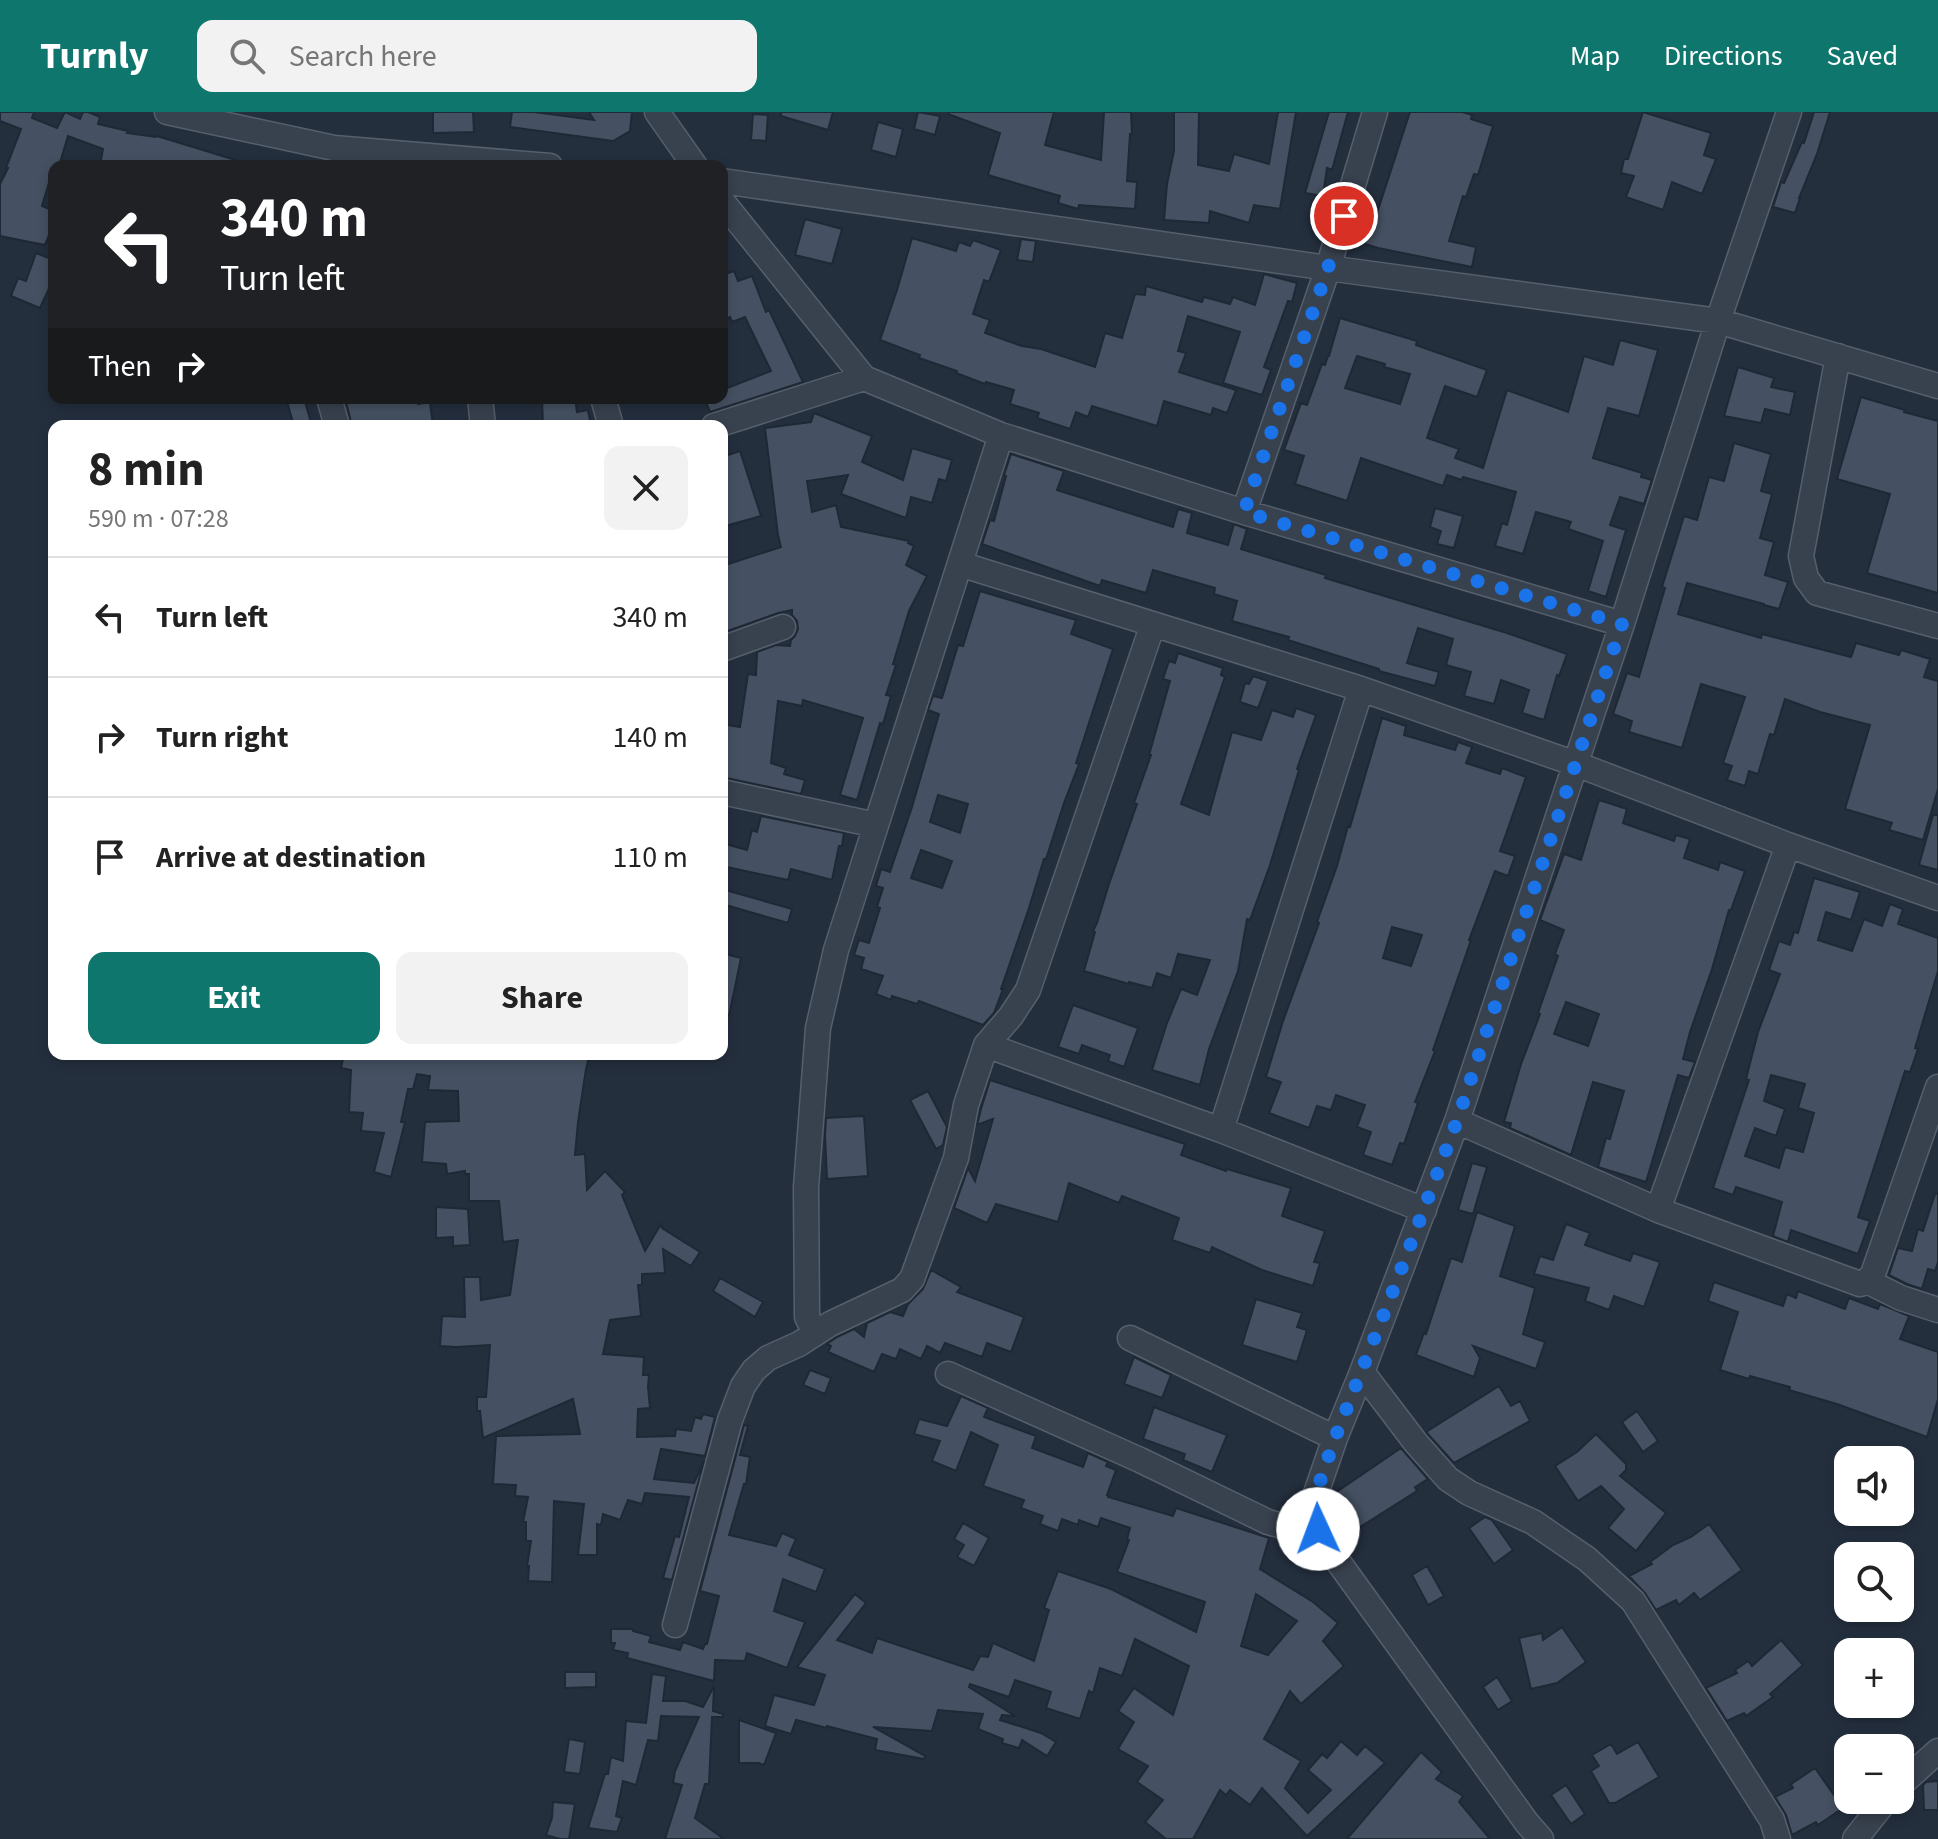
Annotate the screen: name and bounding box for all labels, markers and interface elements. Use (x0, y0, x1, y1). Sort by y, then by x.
search box (197, 20, 757, 92)
text: Turnly (40, 29, 149, 83)
icon: search (225, 34, 269, 78)
text: Search here (289, 35, 437, 78)
text: Map (1570, 36, 1620, 76)
text: Directions (1664, 36, 1783, 76)
text: Saved (1827, 36, 1898, 76)
text: 340 m (220, 179, 368, 258)
pin (1310, 182, 1378, 250)
icon: left (88, 192, 192, 296)
icon: arrive (1322, 194, 1366, 238)
text: Turn left (220, 253, 345, 304)
icon: right (168, 344, 212, 388)
text: Then (88, 345, 152, 388)
text: 8 min (88, 436, 205, 504)
button: close (604, 446, 688, 530)
text: 590 m · 07:28 (88, 500, 229, 537)
icon: left (88, 595, 132, 639)
text: Turn left (156, 596, 268, 639)
text: 340 m (612, 596, 688, 639)
icon: right (88, 715, 132, 759)
text: Turn right (156, 716, 288, 759)
text: 140 m (612, 716, 688, 759)
icon: arrive (88, 835, 132, 879)
text: Arrive at destination (156, 836, 426, 879)
text: 110 m (612, 836, 688, 879)
button: Exit (88, 952, 380, 1044)
button: Share (396, 952, 688, 1044)
map controls (1834, 1446, 1914, 1814)
button: sound (1834, 1446, 1914, 1526)
position arrow (1276, 1487, 1360, 1571)
button: search (1834, 1542, 1914, 1622)
button: + (1834, 1638, 1914, 1718)
button: − (1834, 1734, 1914, 1814)

